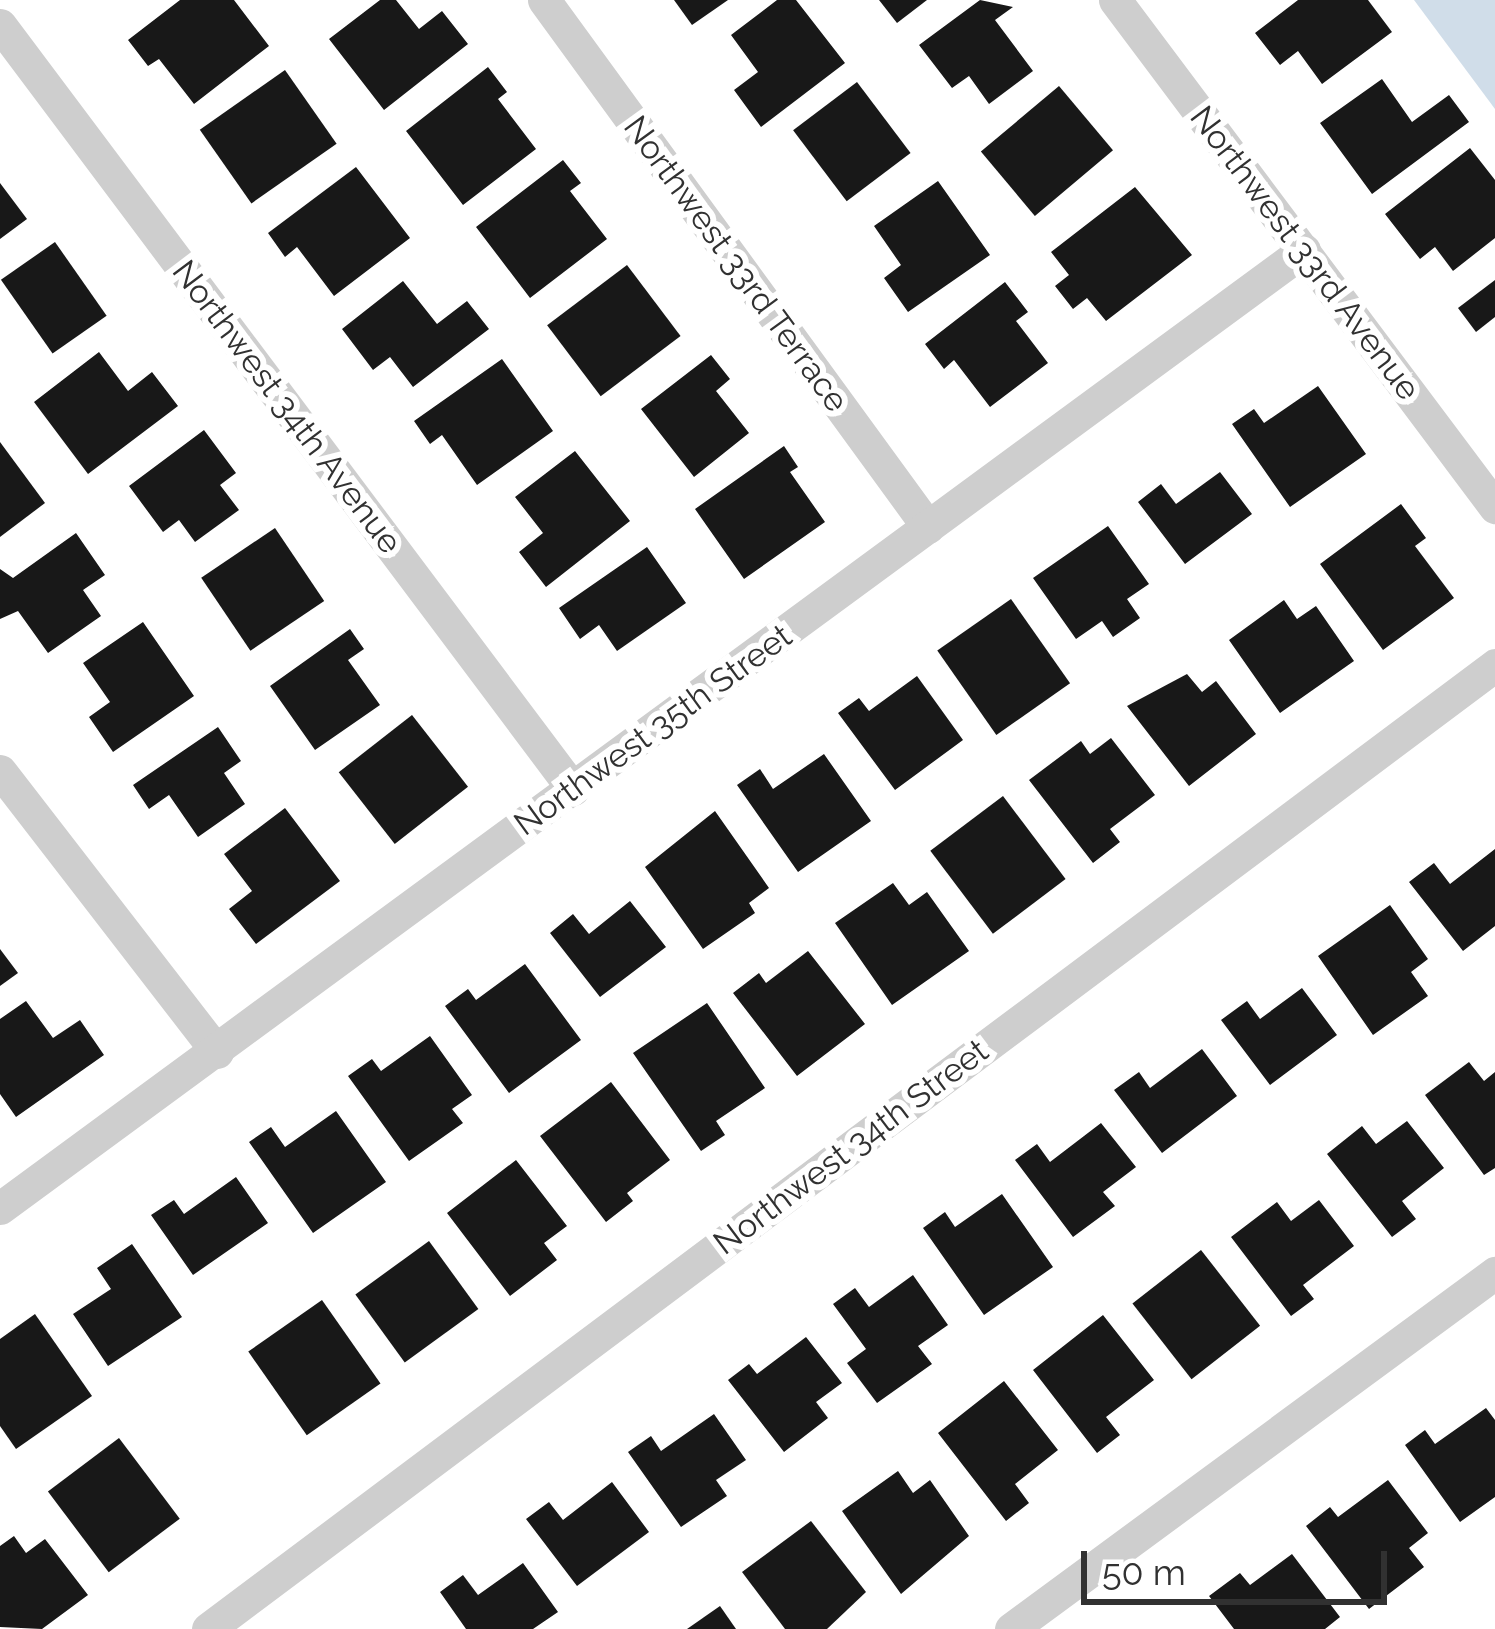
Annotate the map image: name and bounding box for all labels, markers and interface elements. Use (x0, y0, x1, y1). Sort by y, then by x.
street label: Northwest 33rd Avenue (1181, 98, 1429, 408)
street label: Northwest 33rd Terrace (615, 108, 857, 420)
street label: Northwest 34th Avenue (164, 252, 410, 562)
street label: Northwest 35th Street (507, 616, 799, 844)
street label: Northwest 34th Street (706, 1031, 996, 1263)
scale bar (1087, 1527, 1393, 1601)
text: 50 m (1102, 1551, 1186, 1593)

